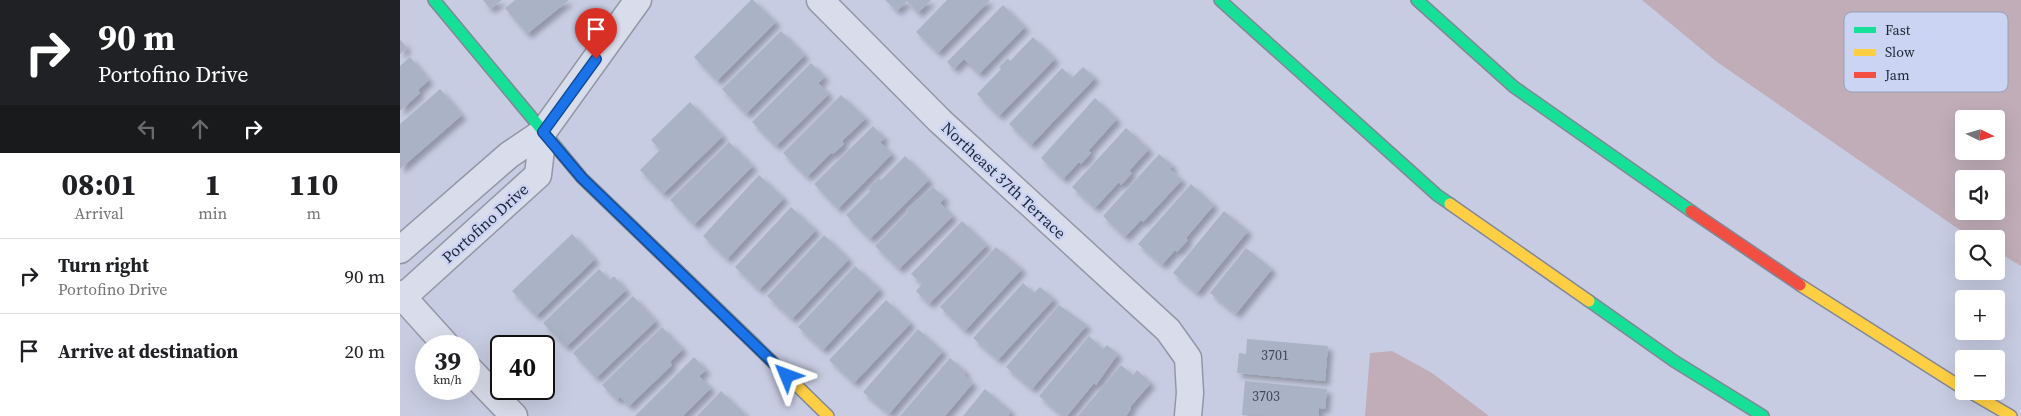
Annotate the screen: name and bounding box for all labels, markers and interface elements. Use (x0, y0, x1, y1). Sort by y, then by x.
pin (575, 8, 617, 59)
legend (1844, 12, 2008, 92)
text: 90 m (98, 14, 175, 62)
icon: arrive (582, 15, 610, 43)
icon: right (15, 20, 80, 85)
text: Fast (1885, 20, 1911, 40)
text: Slow (1885, 42, 1915, 62)
text: Portofino Drive (98, 59, 248, 89)
text: Jam (1884, 65, 1910, 85)
north arrow (1955, 110, 2005, 160)
map controls (1955, 110, 2005, 400)
icon: left (133, 115, 161, 143)
icon: ahead (186, 115, 214, 143)
icon: right (239, 115, 267, 143)
street label: Northeast 37th Terrace (937, 116, 1071, 244)
text: 08:01 (62, 164, 137, 205)
text: 1 (204, 164, 221, 205)
text: 110 (289, 164, 338, 205)
button: sound (1955, 170, 2005, 220)
street label: Portofino Drive (437, 178, 533, 268)
text: Arrival (74, 202, 124, 224)
text: min (198, 202, 227, 224)
text: m (306, 202, 321, 224)
button: search (1955, 230, 2005, 280)
text: Turn right (58, 252, 149, 278)
icon: right (15, 262, 43, 290)
text: 90 m (344, 263, 385, 289)
text: Portofino Drive (58, 278, 167, 300)
button: + (1955, 290, 2005, 340)
speed limit sign: 40 (490, 335, 555, 400)
icon: arrive (15, 337, 43, 365)
text: Arrive at destination (58, 338, 238, 364)
text: 20 m (344, 338, 385, 364)
text: 39 (434, 344, 461, 378)
house number: 3701 (1261, 345, 1289, 365)
position arrow (760, 349, 812, 401)
button: − (1955, 350, 2005, 400)
text: km/h (433, 372, 462, 388)
house number: 3703 (1252, 386, 1280, 406)

